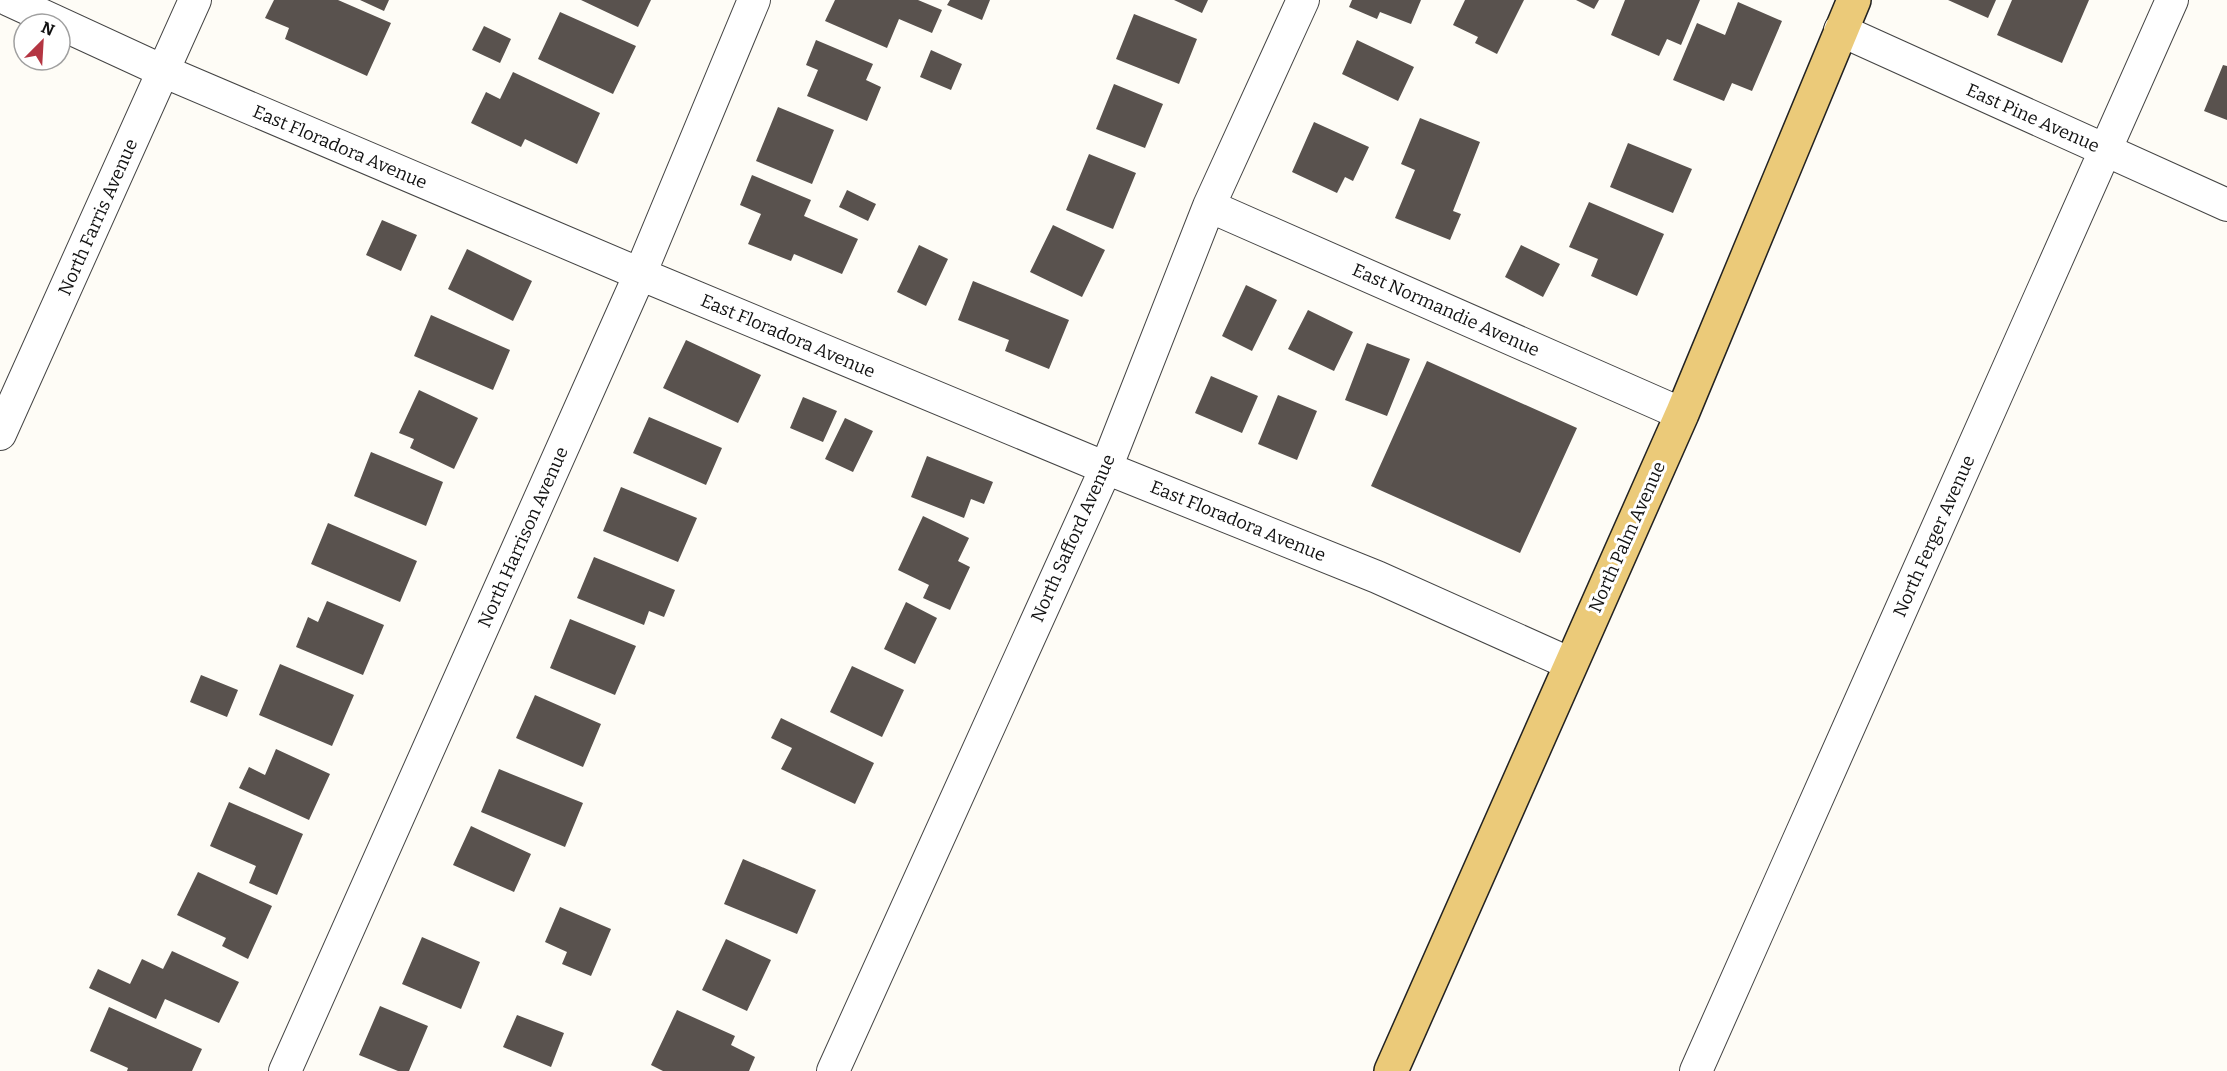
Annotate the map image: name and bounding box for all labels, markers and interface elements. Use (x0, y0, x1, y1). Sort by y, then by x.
north arrow (12, 12, 72, 72)
text: N (38, 18, 57, 40)
street label: East Pine Avenue (1963, 79, 2103, 157)
street label: East Floradora Avenue (250, 100, 430, 194)
street label: North Farris Avenue (54, 135, 142, 299)
street label: East Normandie Avenue (1349, 259, 1543, 361)
street label: East Floradora Avenue (698, 289, 878, 383)
street label: North Harrison Avenue (473, 443, 573, 631)
street label: North Safford Avenue (1026, 451, 1120, 625)
street label: North Ferger Avenue (1888, 452, 1980, 620)
street label: North Palm Avenue (1584, 458, 1670, 616)
street label: East Floradora Avenue (1147, 476, 1329, 566)

